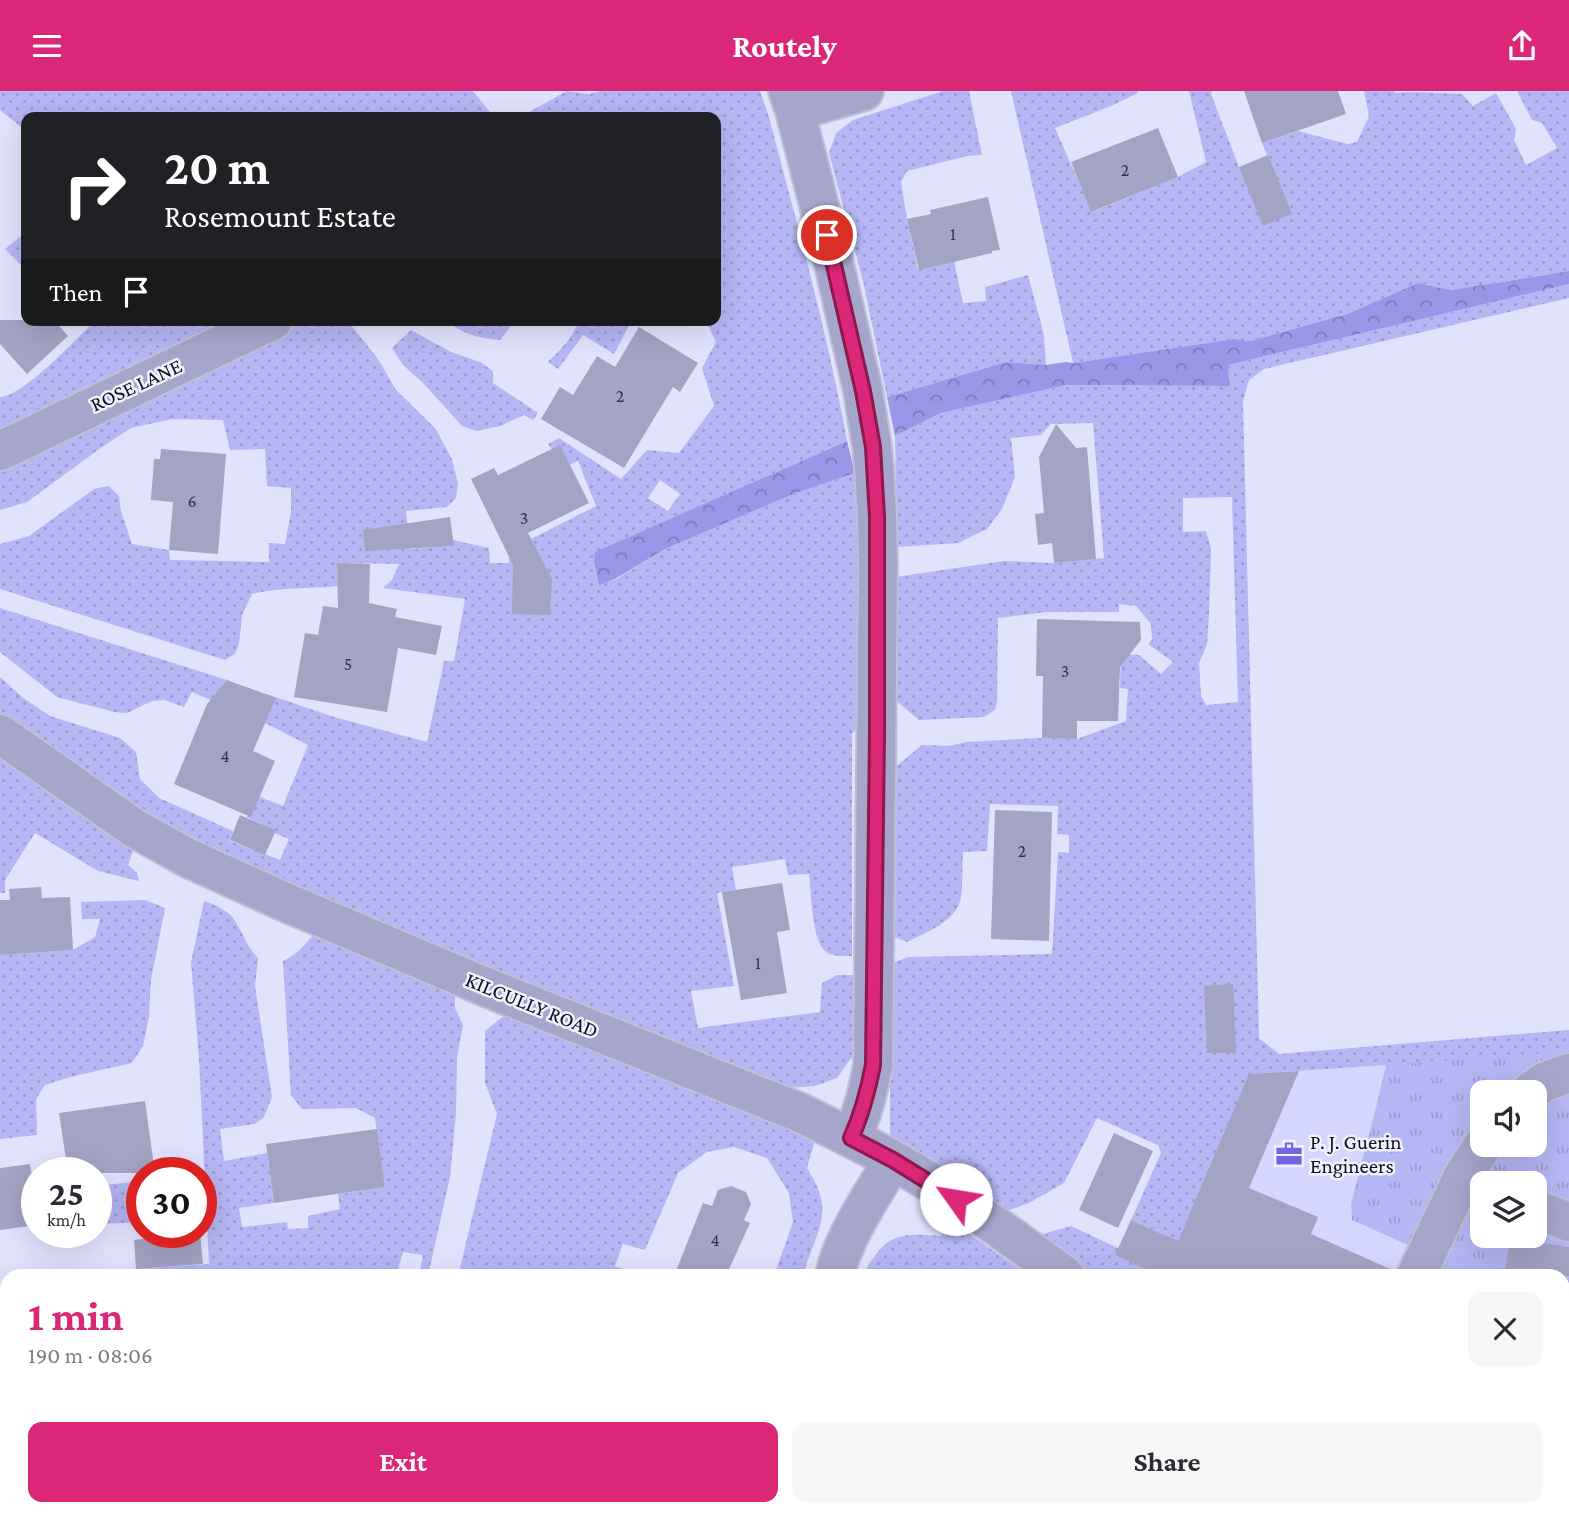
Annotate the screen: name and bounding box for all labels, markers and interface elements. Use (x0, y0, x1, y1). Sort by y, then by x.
icon: menu (28, 27, 66, 65)
icon: share (1503, 27, 1541, 65)
text: Routely (732, 28, 837, 64)
icon: right (49, 140, 140, 231)
text: 20 m (164, 140, 270, 195)
house number: 2 (1121, 160, 1129, 180)
text: Rosemount Estate (164, 198, 396, 234)
pin (797, 205, 857, 265)
icon: arrive (808, 216, 846, 254)
house number: 1 (950, 224, 956, 244)
icon: arrive (117, 273, 155, 311)
text: Then (49, 278, 103, 307)
street label: ROSE LANE (86, 353, 186, 417)
house number: 2 (616, 386, 624, 406)
house number: 6 (187, 491, 197, 511)
house number: 3 (520, 508, 528, 528)
house number: 5 (344, 654, 352, 674)
house number: 3 (1061, 661, 1069, 681)
house number: 4 (220, 746, 230, 766)
house number: 2 (1018, 841, 1026, 861)
house number: 1 (755, 953, 761, 973)
street label: KILCULLY ROAD (462, 967, 602, 1043)
map controls (1470, 1080, 1547, 1248)
button: sound (1470, 1080, 1547, 1157)
place label: P. J. Guerin Engineers (1310, 1130, 1401, 1178)
office icon: P. J. Guerin Engineers (1274, 1139, 1304, 1169)
speed limit sign: 30 (126, 1157, 217, 1248)
position arrow (919, 1162, 993, 1236)
button: layers (1470, 1171, 1547, 1248)
text: 25 (49, 1174, 84, 1213)
text: km/h (47, 1210, 86, 1230)
house number: 4 (710, 1230, 720, 1250)
text: 1 min (28, 1292, 124, 1339)
button: close (1468, 1292, 1542, 1366)
text: 190 m · 08:06 (28, 1342, 153, 1368)
button: Exit (28, 1422, 778, 1502)
button: Share (792, 1422, 1542, 1502)

